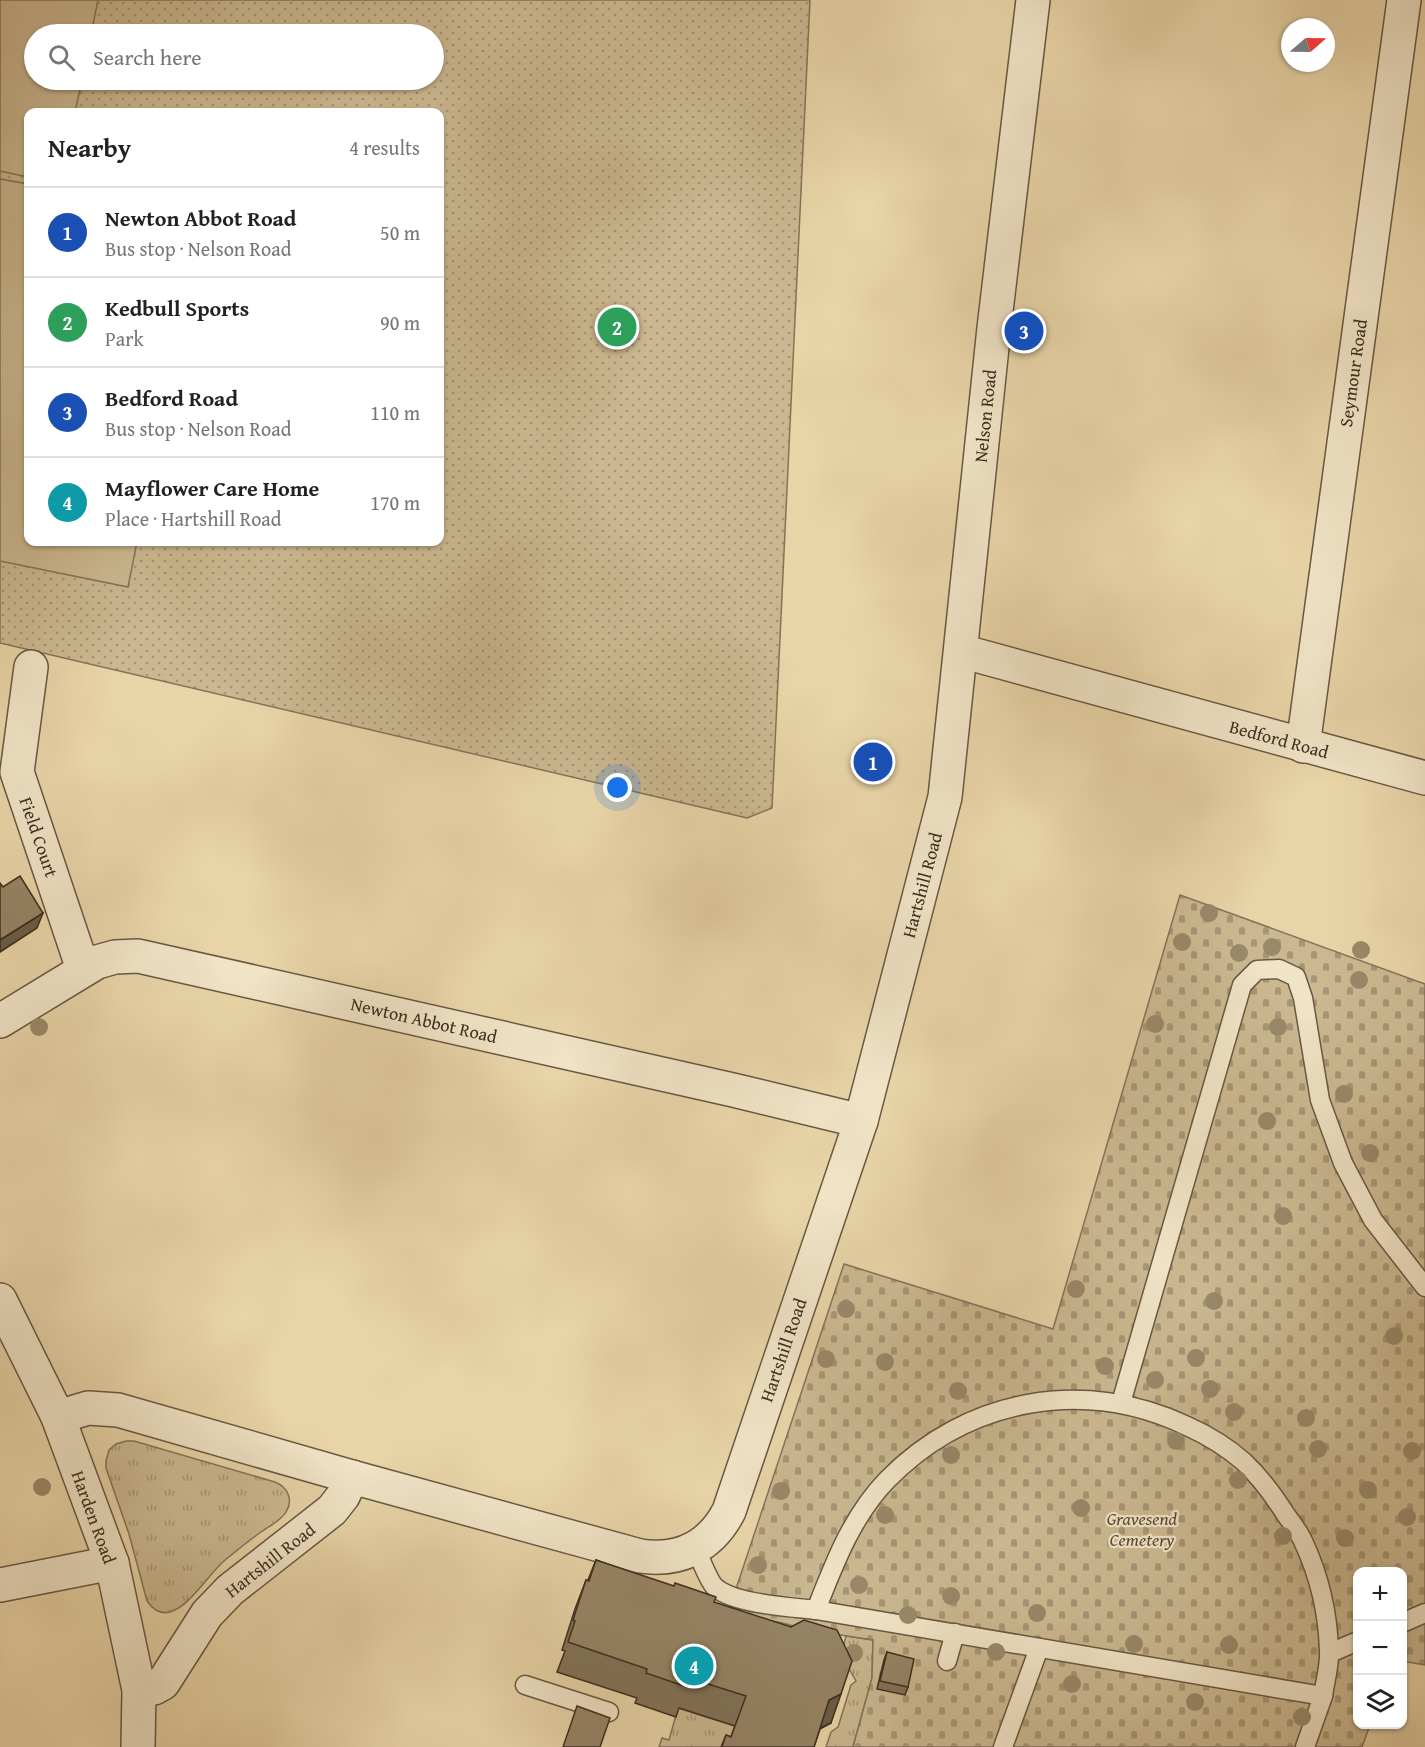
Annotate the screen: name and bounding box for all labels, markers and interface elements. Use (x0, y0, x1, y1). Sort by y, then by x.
north arrow (1281, 18, 1335, 72)
search box (24, 24, 444, 90)
icon: search (45, 41, 78, 74)
text: Search here (93, 41, 202, 73)
text: Nearby (48, 128, 131, 167)
text: 4 results (349, 133, 420, 162)
text: Newton Abbot Road (105, 202, 297, 234)
text: 1 (62, 218, 73, 247)
text: 50 m (380, 218, 420, 247)
text: Bus stop · Nelson Road (105, 234, 291, 263)
text: Kedbull Sports (105, 292, 249, 324)
pin: 2 (598, 304, 636, 350)
text: 2 (62, 308, 73, 337)
text: 90 m (380, 308, 420, 337)
pin: 3 (1004, 308, 1044, 354)
street label: Seymour Road (1332, 317, 1374, 429)
text: Park (105, 324, 144, 353)
street label: Nelson Road (967, 368, 1003, 464)
text: Bedford Road (105, 382, 238, 414)
text: 3 (62, 398, 73, 427)
text: 110 m (370, 398, 420, 427)
text: Bus stop · Nelson Road (105, 414, 291, 443)
text: Mayflower Care Home (105, 472, 319, 504)
text: 4 (62, 488, 73, 517)
text: 170 m (370, 488, 420, 517)
text: Place · Hartshill Road (105, 504, 282, 533)
street label: Bedford Road (1226, 713, 1332, 765)
pin: 1 (854, 740, 892, 784)
your location (603, 773, 632, 802)
street label: Field Court (13, 793, 66, 881)
street label: Hartshill Road (895, 829, 949, 941)
street label: Newton Abbot Road (348, 990, 500, 1050)
street label: Hartshill Road (753, 1294, 814, 1406)
street label: Harden Road (65, 1467, 123, 1568)
park label: Gravesend Cemetery (1107, 1505, 1178, 1553)
street label: Hartshill Road (219, 1516, 321, 1604)
map controls (1353, 1567, 1407, 1729)
button: + (1353, 1567, 1407, 1621)
button: − (1353, 1621, 1407, 1675)
pin: 4 (674, 1644, 714, 1688)
button: layers (1353, 1675, 1407, 1729)

